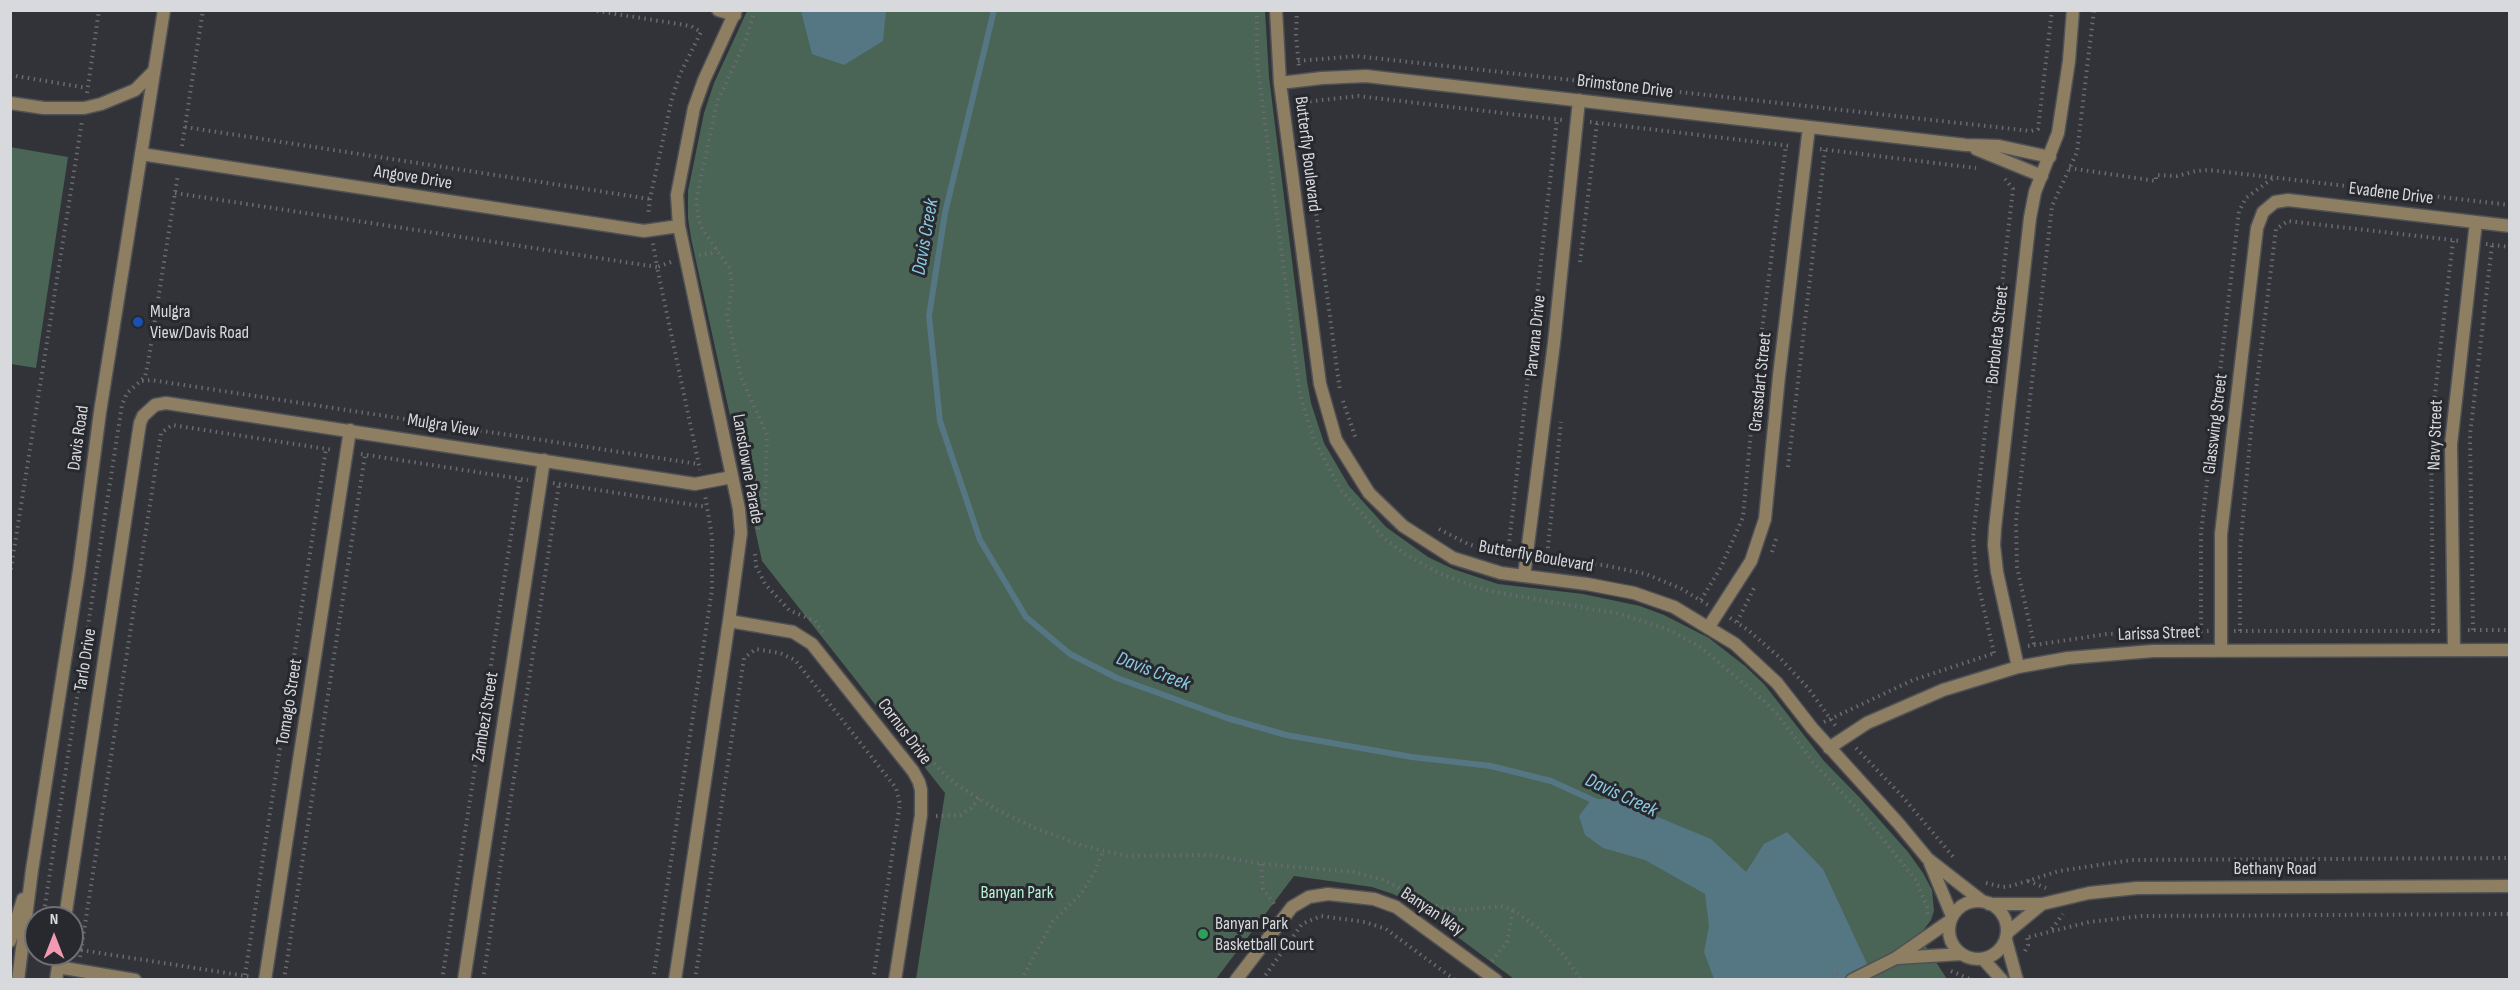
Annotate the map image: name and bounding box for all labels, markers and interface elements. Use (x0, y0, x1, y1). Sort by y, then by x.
street label: Brimstone Drive (1576, 70, 1674, 104)
street label: Butterfly Boulevard (1289, 95, 1325, 213)
street label: Angove Drive (373, 161, 453, 195)
street label: Evadene Drive (2347, 178, 2435, 210)
water label: Davis Creek (908, 197, 944, 277)
street label: Borboleta Street (1982, 284, 2014, 386)
street label: Parvana Drive (1521, 294, 1551, 378)
place label: Mulgra View/Davis Road (150, 301, 249, 344)
marker: Mulgra View/Davis Road (131, 315, 145, 329)
street label: Grassdart Street (1745, 331, 1777, 433)
street label: Glasswing Street (2199, 372, 2233, 476)
street label: Navy Street (2424, 399, 2448, 471)
street label: Davis Road (64, 404, 94, 472)
street label: Mulgra View (406, 410, 480, 442)
street label: Lansdowne Parade (727, 412, 767, 526)
street label: Butterfly Boulevard (1477, 536, 1595, 578)
street label: Larissa Street (2117, 622, 2201, 646)
street label: Tarlo Drive (70, 627, 102, 693)
water label: Davis Creek (1113, 647, 1193, 697)
street label: Tomago Street (272, 657, 308, 747)
street label: Zambezi Street (468, 670, 504, 764)
street label: Cornus Drive (872, 695, 936, 769)
water label: Davis Creek (1581, 769, 1661, 823)
street label: Bethany Road (2234, 858, 2316, 880)
park label: Banyan Park (980, 882, 1054, 904)
street label: Banyan Way (1396, 883, 1468, 941)
north arrow (24, 906, 84, 966)
text: N (50, 910, 58, 929)
place label: Banyan Park Basketball Court (1215, 913, 1314, 956)
marker: Banyan Park Basketball Court (1196, 927, 1210, 941)

